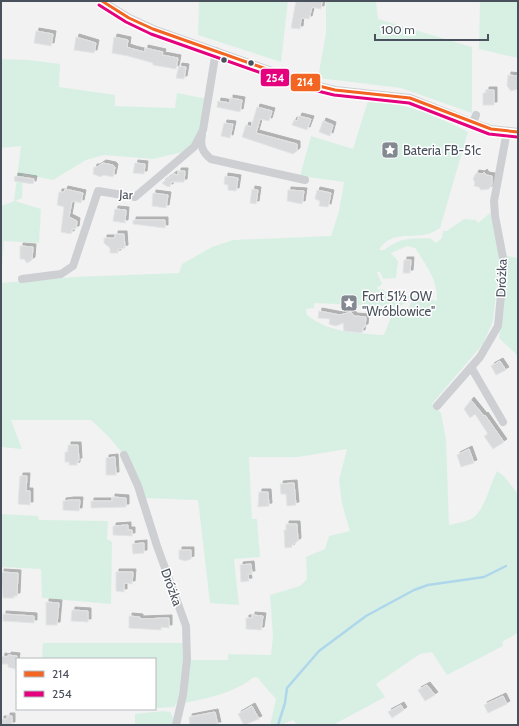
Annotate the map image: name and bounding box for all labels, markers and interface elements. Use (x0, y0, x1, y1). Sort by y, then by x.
scale bar (375, 16, 488, 42)
text: 100 m (381, 22, 415, 37)
unlabelled marker (219, 55, 229, 65)
unlabelled marker (246, 58, 256, 68)
line badge: 254 (260, 68, 290, 87)
text: 254 (266, 71, 284, 85)
line badge: 214 (290, 73, 321, 92)
text: 214 (297, 75, 314, 89)
place icon: Bateria FB-51c (380, 140, 400, 160)
place label: Bateria FB-51c (403, 142, 481, 158)
street label: Jar (118, 186, 134, 202)
street label: Dróżka (492, 258, 510, 298)
place label: Fort 51½ OW "Wróblowice" (362, 288, 435, 319)
place icon: Fort 51½ OW "Wróblowice" (339, 293, 359, 313)
street label: Dróżka (158, 566, 186, 609)
legend (16, 658, 156, 710)
text: 214 (52, 666, 69, 681)
text: 254 (52, 686, 72, 701)

